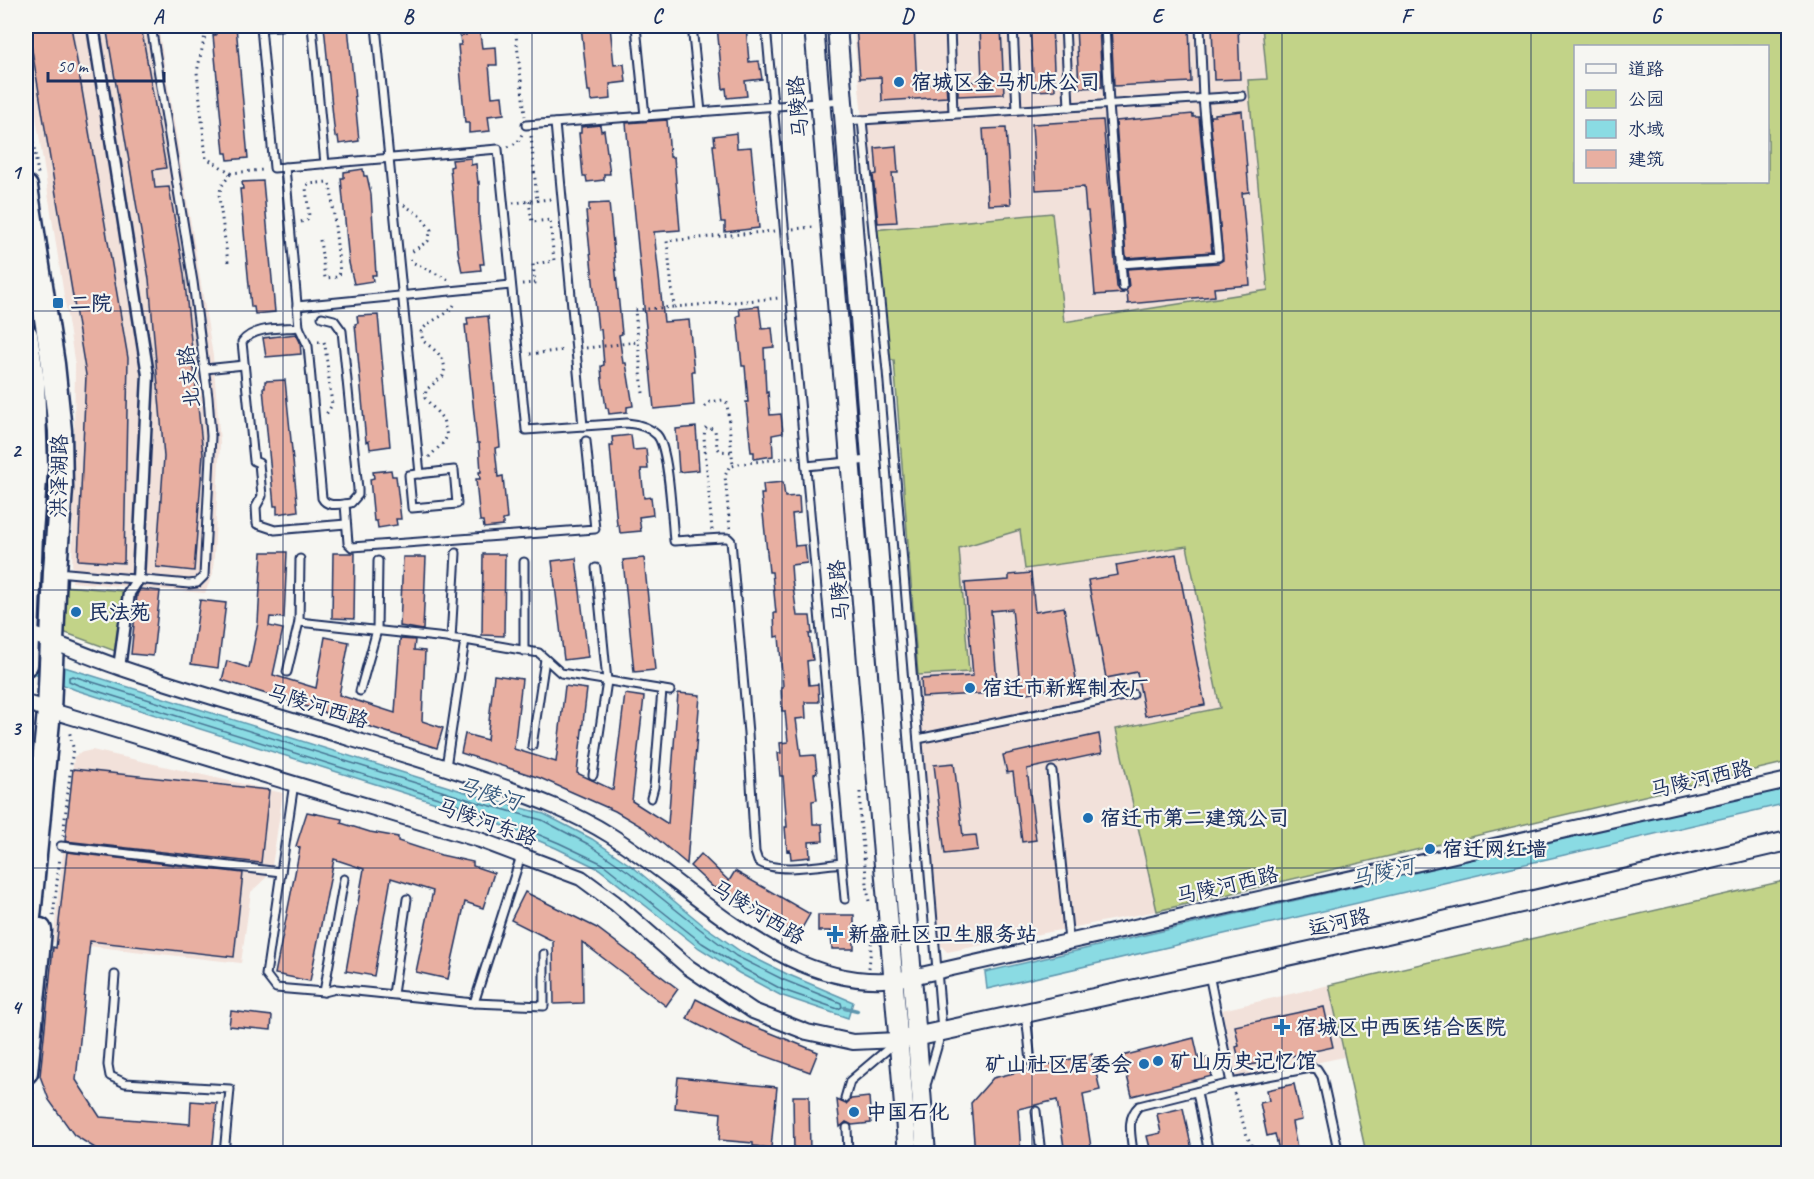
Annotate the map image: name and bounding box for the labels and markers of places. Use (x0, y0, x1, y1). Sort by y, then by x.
place label: 宿城区金马机床公司 (911, 69, 1100, 95)
marker: 宿城区金马机床公司 (892, 75, 906, 89)
place label: 二院 (70, 290, 112, 316)
marker: 二院 (51, 296, 65, 310)
place label: 民法苑 (88, 599, 151, 625)
marker: 民法苑 (69, 605, 83, 619)
place label: 宿迁市新辉制衣厂 (982, 675, 1150, 701)
marker: 宿迁市新辉制衣厂 (963, 681, 977, 695)
place label: 宿迁市第二建筑公司 (1100, 805, 1289, 831)
marker: 宿迁市第二建筑公司 (1081, 811, 1095, 825)
place label: 宿迁网红墙 (1442, 836, 1547, 862)
marker: 宿迁网红墙 (1423, 842, 1437, 856)
place label: 新盛社区卫生服务站 (848, 921, 1037, 947)
marker: 新盛社区卫生服务站 (826, 925, 844, 943)
place label: 宿城区中西医结合医院 (1296, 1014, 1506, 1040)
marker: 宿城区中西医结合医院 (1273, 1018, 1291, 1036)
place label: 矿山历史记忆馆 (1170, 1048, 1317, 1074)
place label: 矿山社区居委会 (985, 1051, 1132, 1077)
marker: 矿山历史记忆馆 (1151, 1054, 1165, 1068)
marker: 矿山社区居委会 (1137, 1057, 1151, 1071)
place label: 中国石化 (866, 1099, 950, 1125)
marker: 中国石化 (847, 1105, 861, 1119)

